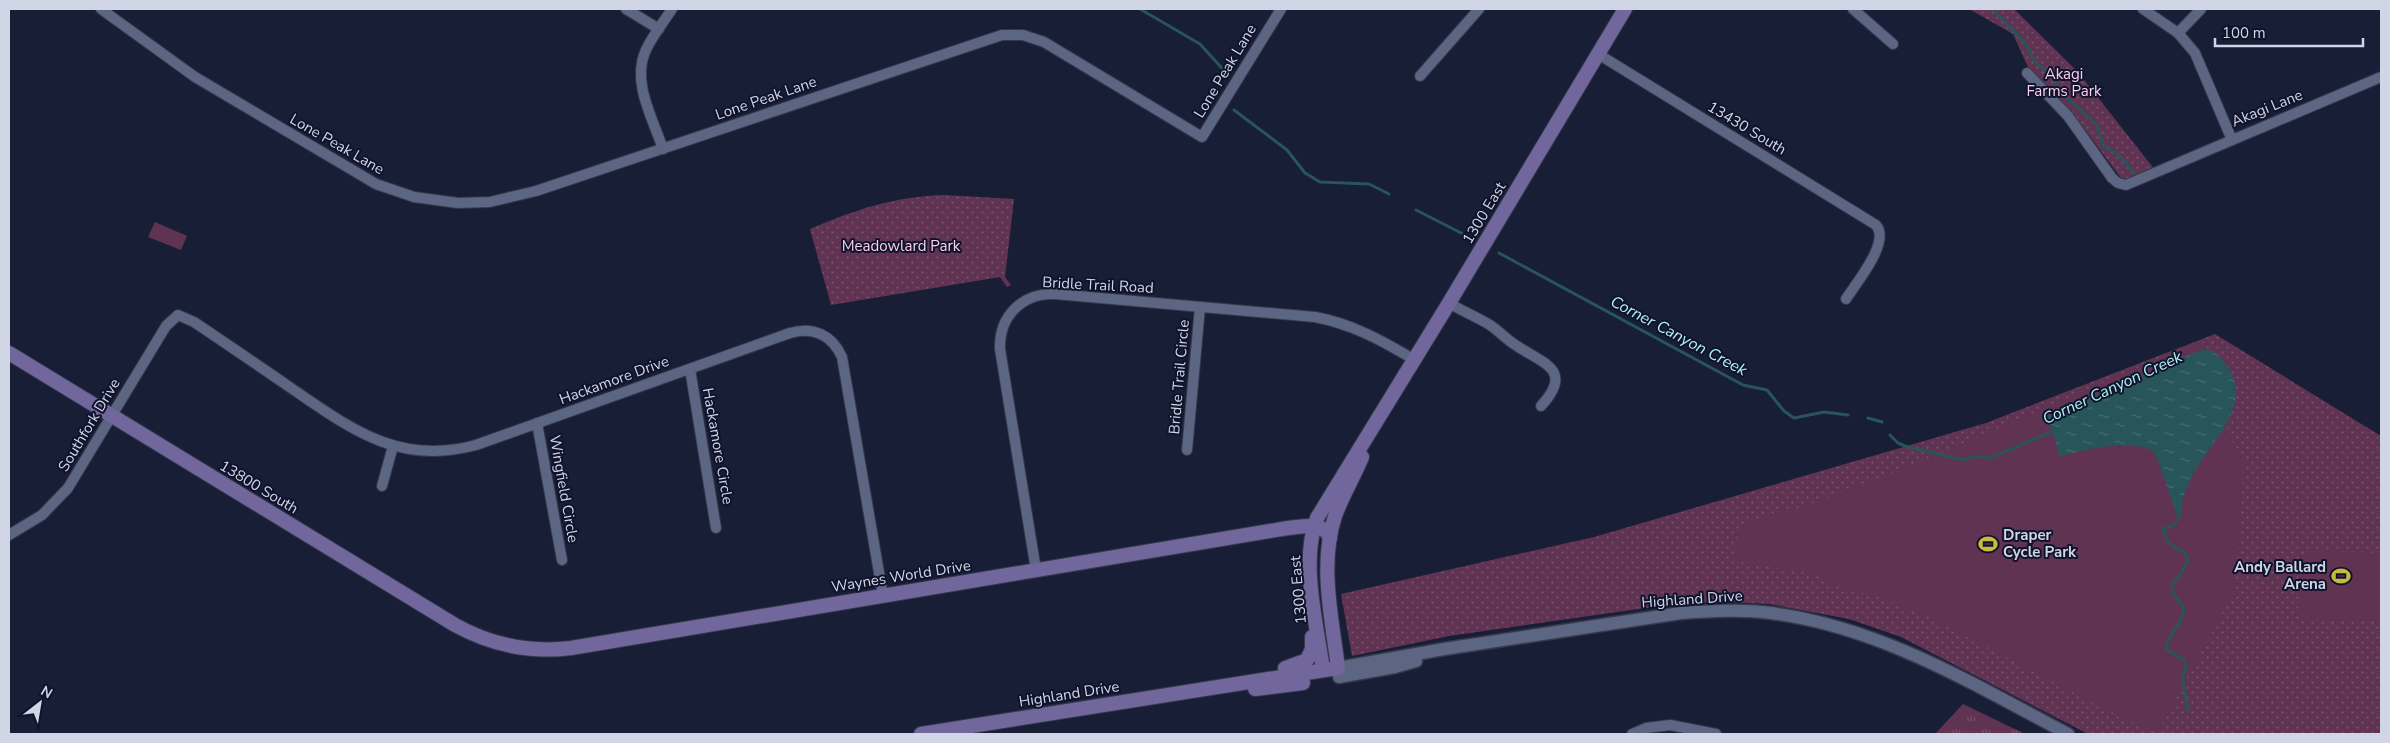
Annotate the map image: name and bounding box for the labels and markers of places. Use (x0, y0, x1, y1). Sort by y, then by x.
place label: Draper Cycle Park (2003, 525, 2077, 562)
sports icon: Draper Cycle Park (1977, 533, 1999, 555)
place label: Andy Ballard Arena (2234, 557, 2326, 594)
sports icon: Andy Ballard Arena (2330, 565, 2352, 587)

